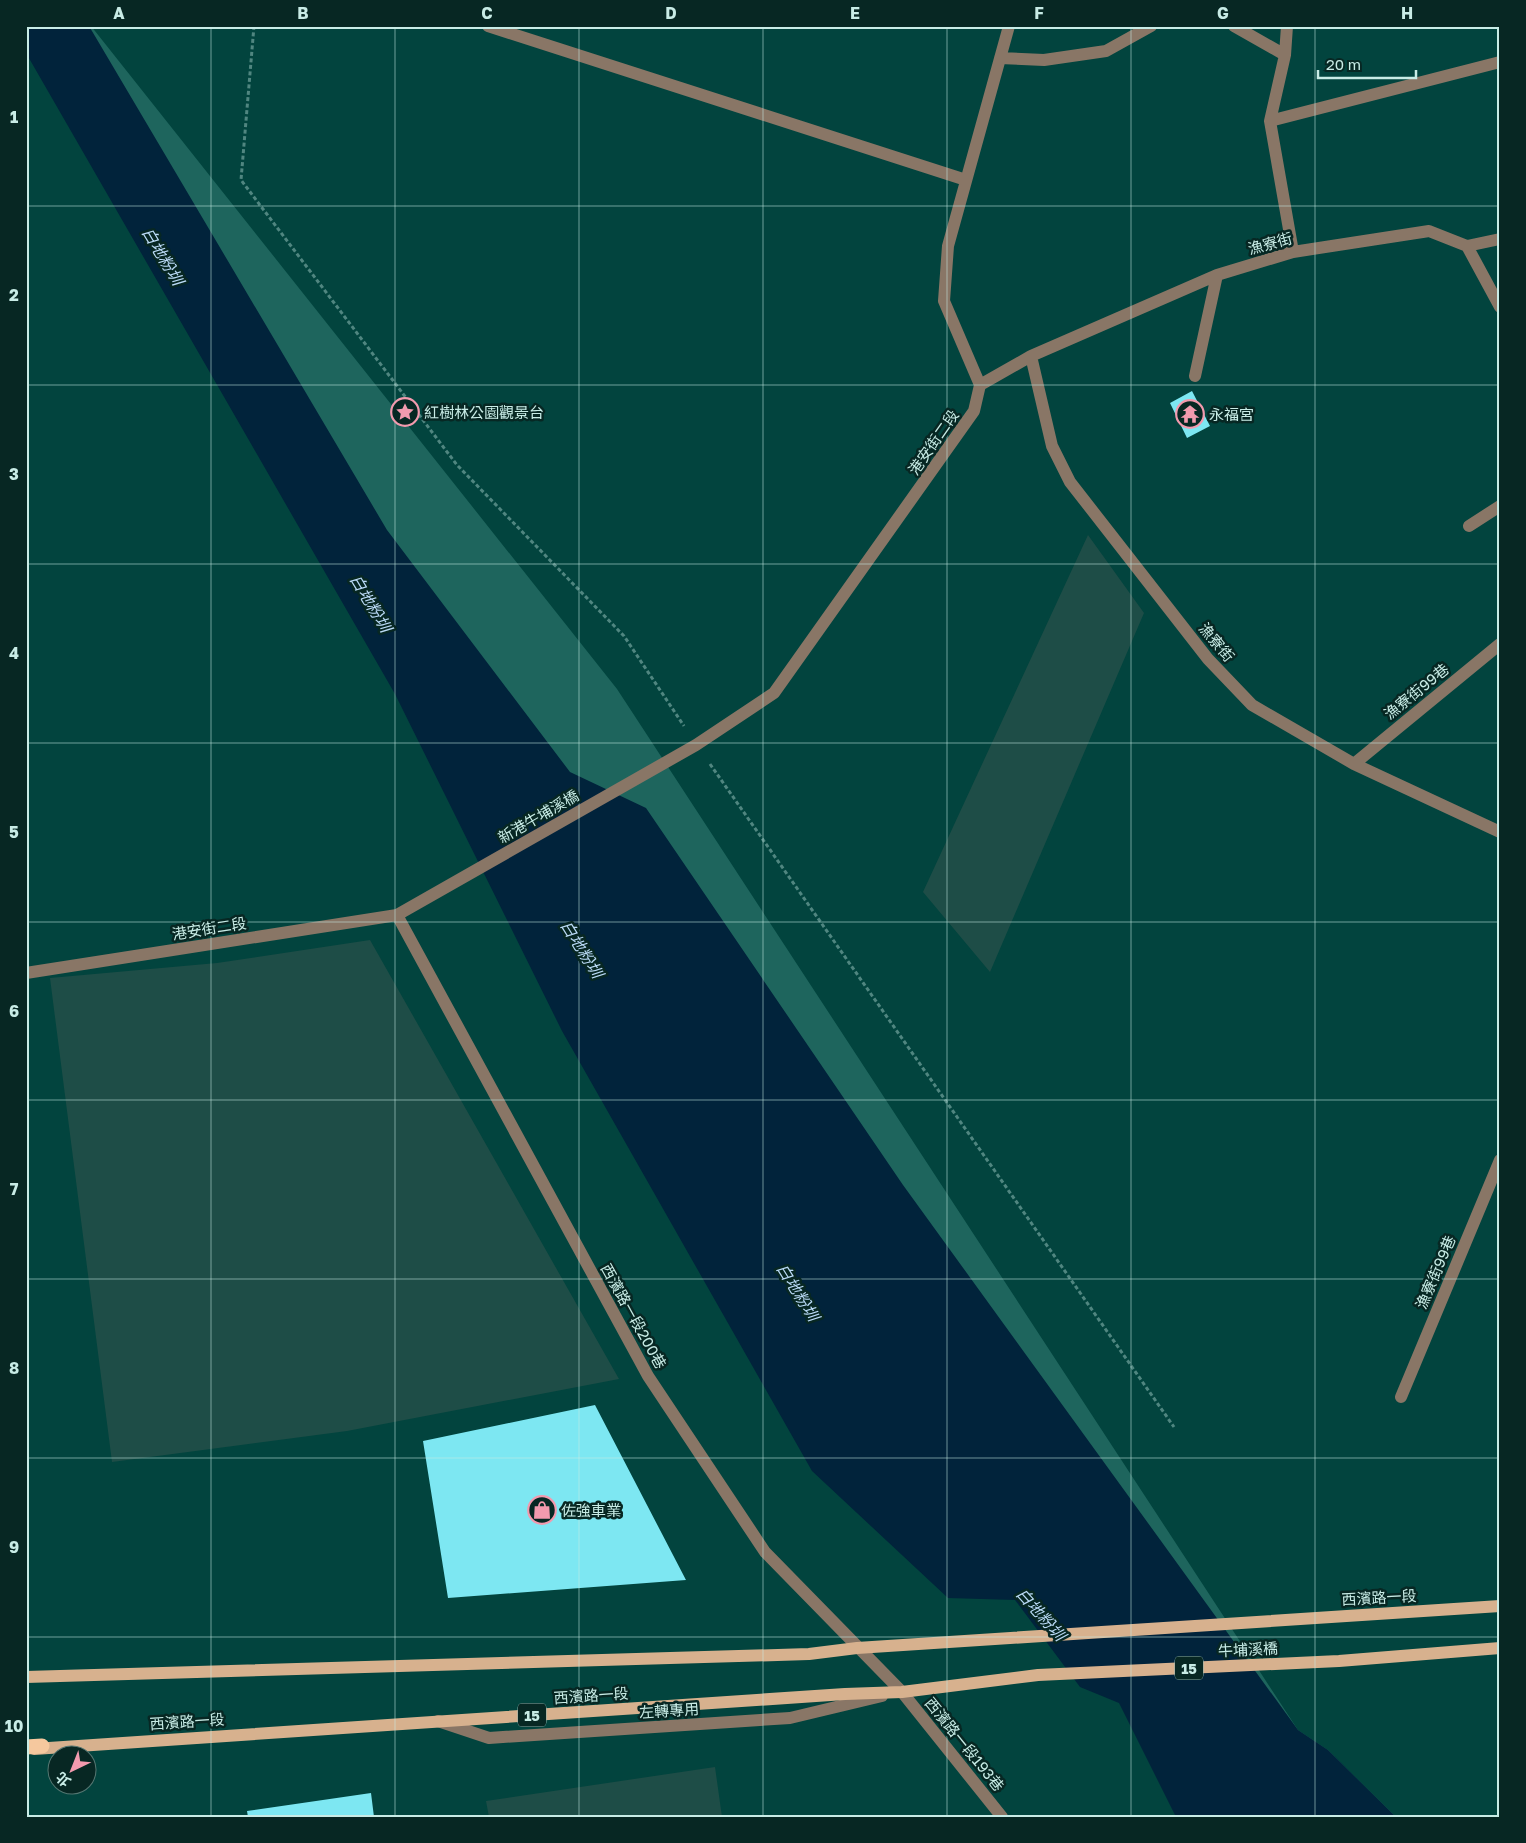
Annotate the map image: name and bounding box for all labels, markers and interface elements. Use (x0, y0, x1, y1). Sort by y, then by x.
text: A (113, 3, 125, 23)
text: B (297, 3, 309, 23)
text: C (481, 3, 493, 23)
text: D (665, 3, 677, 23)
text: E (850, 3, 860, 23)
text: F (1034, 3, 1044, 23)
text: G (1217, 3, 1229, 23)
text: H (1401, 3, 1413, 23)
scale bar (1318, 48, 1416, 80)
text: 20 m (1326, 55, 1361, 73)
text: 1 (10, 107, 18, 127)
water label: 白地粉圳 (138, 223, 189, 290)
street label: 漁寮街 (1246, 228, 1294, 258)
text: 2 (9, 285, 19, 305)
place icon: 紅樹林公園觀景台 (390, 397, 420, 427)
temple icon: 永福宮 (1175, 399, 1205, 429)
place label: 紅樹林公園觀景台 (424, 403, 544, 421)
place label: 永福宮 (1209, 405, 1254, 423)
street label: 港安街二段 (904, 406, 962, 478)
text: 3 (9, 464, 19, 484)
water label: 白地粉圳 (346, 570, 397, 637)
street label: 漁寮街 (1196, 619, 1238, 665)
text: 4 (9, 643, 19, 663)
street label: 漁寮街99巷 (1380, 659, 1452, 723)
street label: 新港牛埔溪橋 (495, 786, 581, 846)
text: 5 (9, 822, 19, 842)
street label: 港安街二段 (171, 913, 247, 943)
water label: 白地粉圳 (557, 917, 608, 983)
text: 6 (9, 1001, 19, 1021)
text: 7 (10, 1179, 19, 1199)
street label: 漁寮街99巷 (1411, 1233, 1459, 1311)
street label: 西濱路一段200巷 (598, 1260, 670, 1372)
water label: 白地粉圳 (773, 1260, 824, 1326)
text: 8 (9, 1358, 19, 1378)
shop icon: 佐強車業 (527, 1495, 557, 1525)
place label: 佐強車業 (561, 1501, 621, 1519)
text: 9 (9, 1537, 19, 1557)
water label: 白地粉圳 (1012, 1584, 1071, 1646)
street label: 西濱路一段 (1341, 1586, 1417, 1608)
street label: 牛埔溪橋 (1218, 1638, 1278, 1660)
road number: 15 (1175, 1656, 1203, 1680)
street label: 西濱路一段 (553, 1683, 629, 1707)
street label: 西濱路一段193巷 (922, 1694, 1008, 1794)
street label: 左轉專用 (638, 1699, 700, 1721)
road number: 15 (518, 1704, 546, 1726)
street label: 西濱路一段 (149, 1709, 225, 1733)
text: 10 (5, 1716, 23, 1736)
north arrow (48, 1746, 98, 1796)
text: 北 (52, 1769, 74, 1791)

